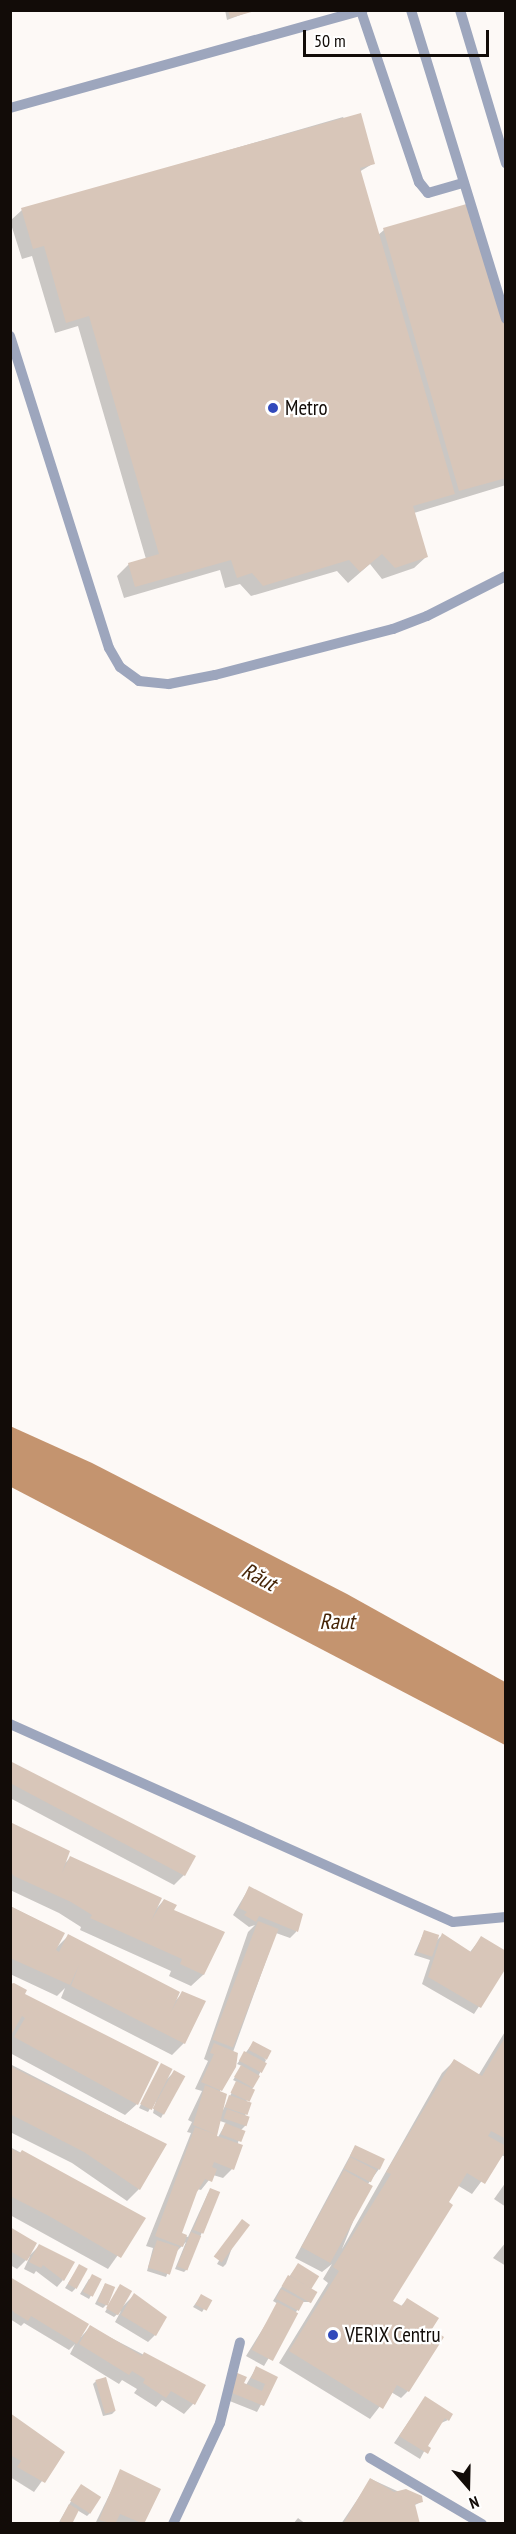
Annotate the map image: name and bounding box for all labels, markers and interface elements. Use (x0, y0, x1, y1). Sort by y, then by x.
scale bar (306, 18, 492, 56)
text: 50 m (314, 29, 346, 52)
place label: Metro (285, 395, 328, 421)
marker: Metro (266, 401, 280, 415)
water label: Răut (237, 1557, 281, 1597)
water label: Raut (320, 1609, 354, 1635)
place label: VERIX Centru (345, 2322, 441, 2348)
marker: VERIX Centru (326, 2328, 340, 2342)
north arrow (438, 2456, 498, 2516)
text: N (467, 2492, 482, 2514)

